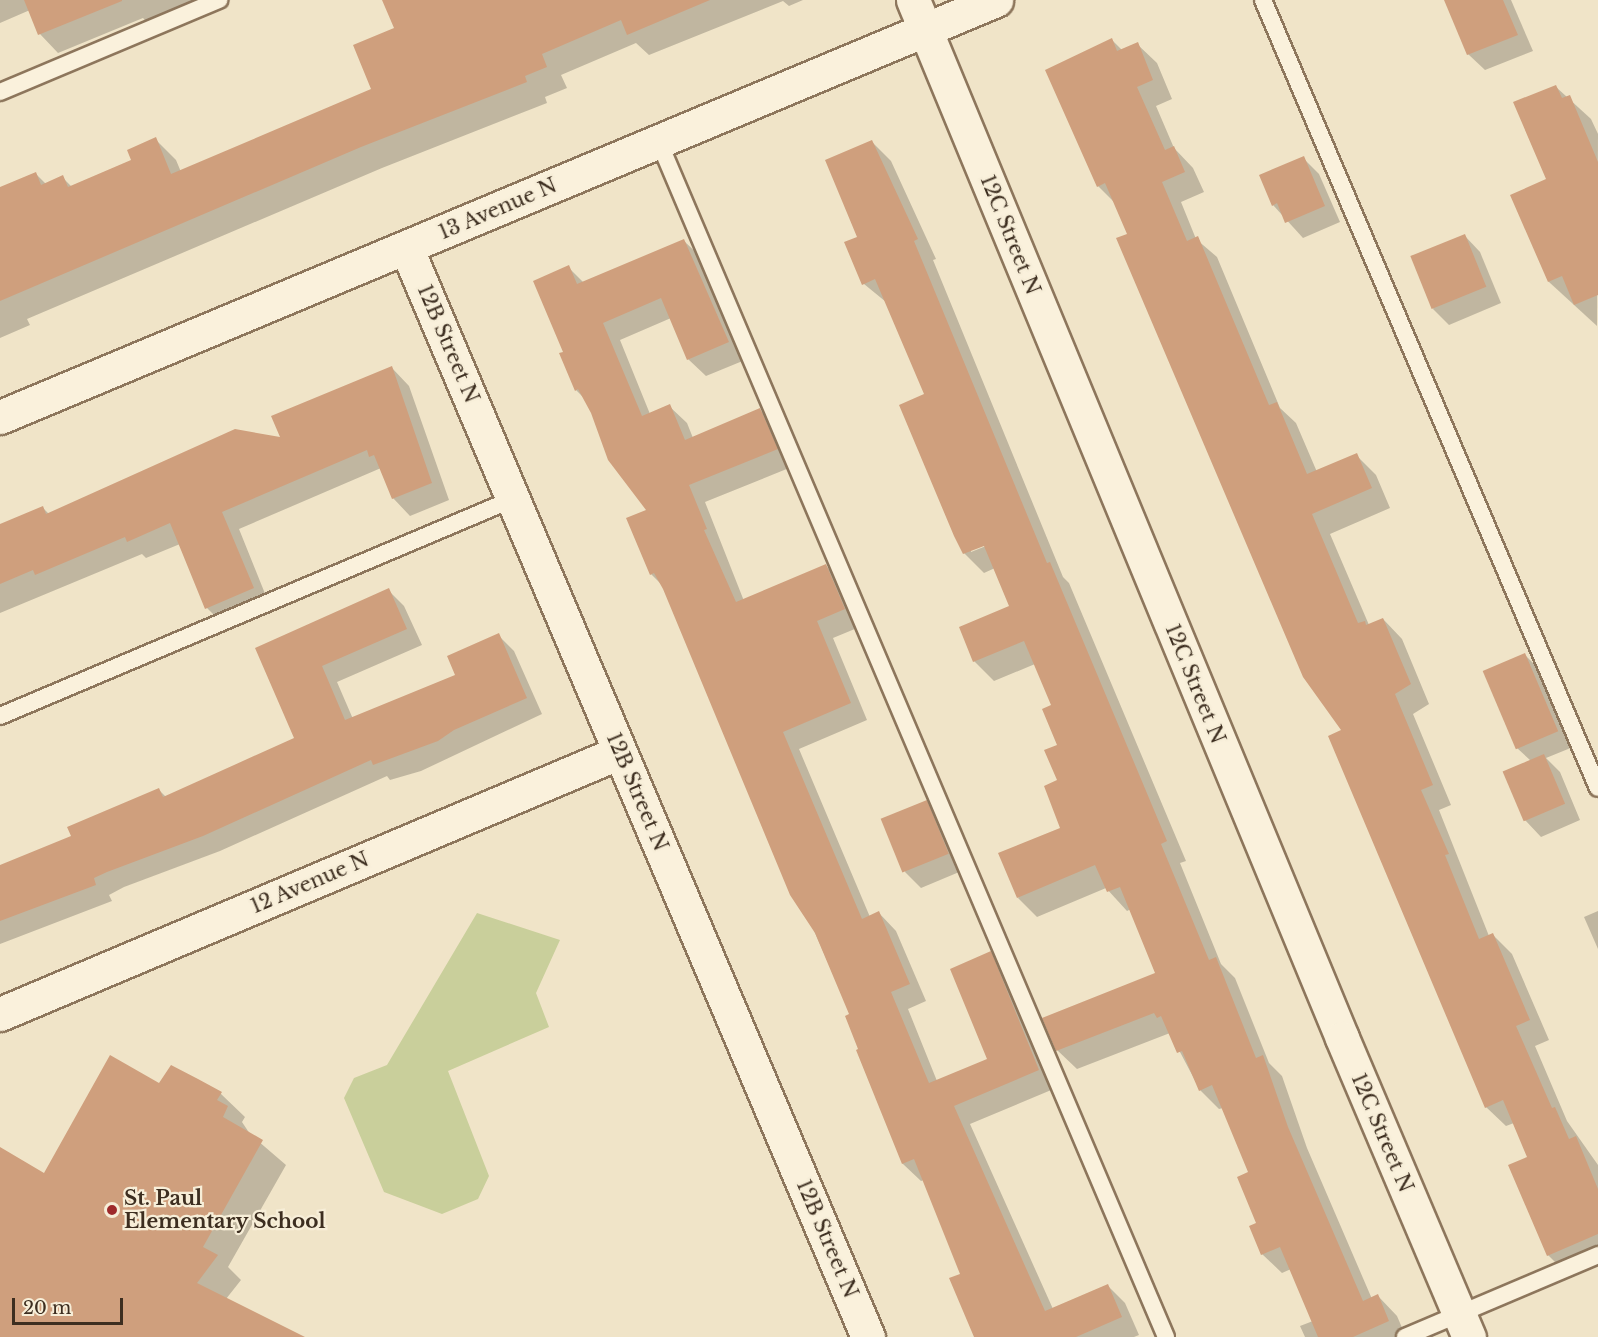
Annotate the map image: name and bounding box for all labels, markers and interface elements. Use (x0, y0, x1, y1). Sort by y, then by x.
street label: 12C Street N (975, 172, 1045, 298)
street label: 13 Avenue N (435, 173, 561, 245)
street label: 12B Street N (412, 281, 484, 407)
street label: 12C Street N (1160, 621, 1230, 747)
street label: 12B Street N (601, 729, 673, 855)
street label: 12 Avenue N (247, 847, 373, 919)
street label: 12C Street N (1346, 1070, 1418, 1196)
street label: 12B Street N (791, 1176, 863, 1302)
place label: St. Paul Elementary School (124, 1186, 326, 1233)
marker: St. Paul Elementary School (105, 1203, 119, 1217)
scale bar (15, 1286, 126, 1324)
text: 20 m (23, 1297, 71, 1319)

